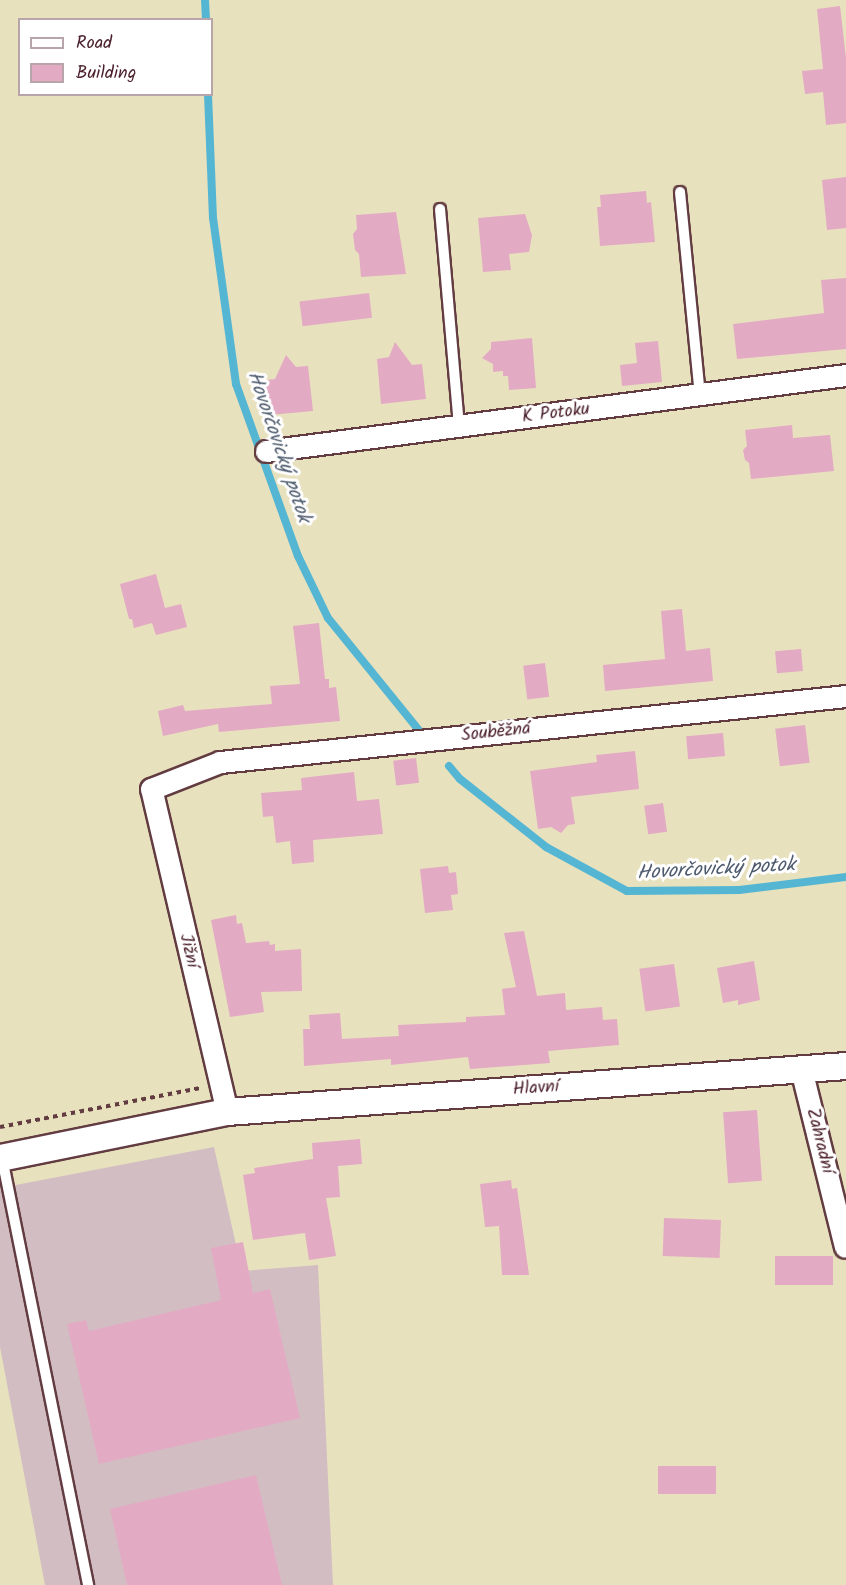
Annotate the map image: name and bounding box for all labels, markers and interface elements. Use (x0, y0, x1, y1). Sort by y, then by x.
legend (18, 18, 213, 96)
text: Road (76, 29, 112, 58)
text: Building (76, 59, 136, 88)
water label: Hovorčovický potok (241, 368, 315, 526)
street label: K Potoku (521, 399, 591, 429)
street label: Souběžná (460, 719, 532, 747)
water label: Hovorčovický potok (636, 854, 796, 886)
street label: Jižní (174, 932, 202, 970)
street label: Hlavní (512, 1077, 560, 1101)
street label: Zahradní (800, 1106, 838, 1176)

